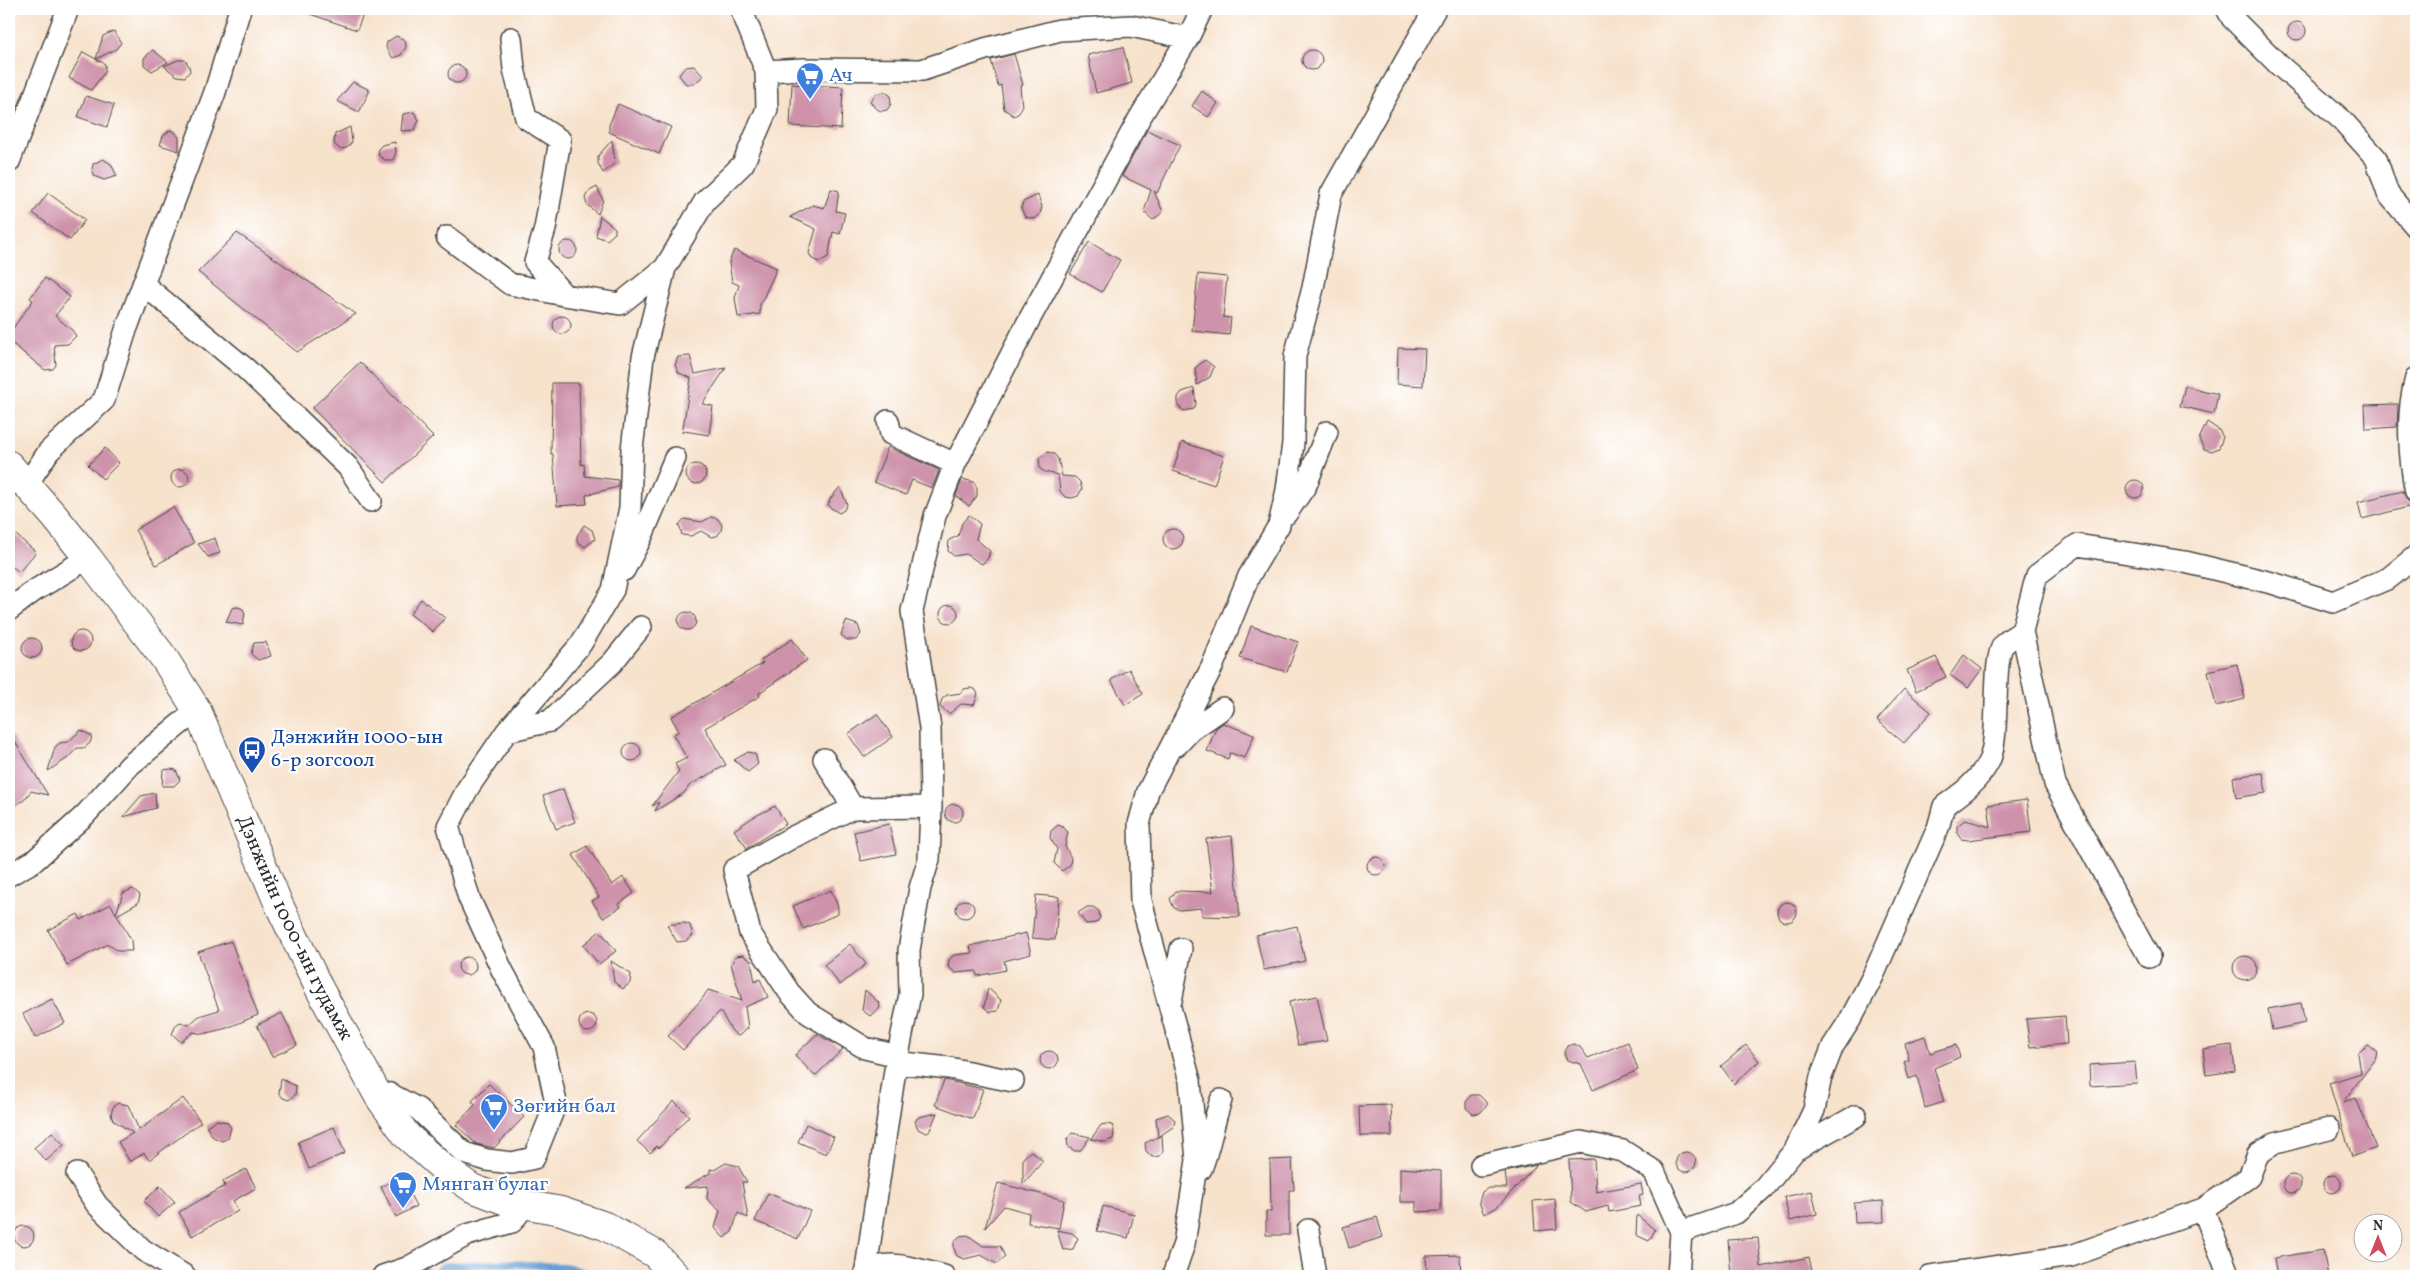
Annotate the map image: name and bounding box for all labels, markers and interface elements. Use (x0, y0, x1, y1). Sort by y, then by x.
supermarket icon: Ач (795, 61, 825, 100)
place label: Ач (829, 62, 852, 90)
place label: Дэнжийн 1000-ын 6-р зогсоол (271, 724, 443, 775)
bus stop icon: Дэнжийн 1000-ын 6-р зогсоол (237, 735, 267, 774)
street label: Дэнжийн 1000-ын гудамж (229, 811, 359, 1046)
supermarket icon: Зөгийн бал (479, 1092, 509, 1131)
place label: Зөгийн бал (513, 1093, 616, 1121)
supermarket icon: Мянган булаг (388, 1170, 418, 1209)
place label: Мянган булаг (422, 1171, 549, 1199)
north arrow (2352, 1212, 2402, 1262)
text: N (2373, 1217, 2383, 1236)

